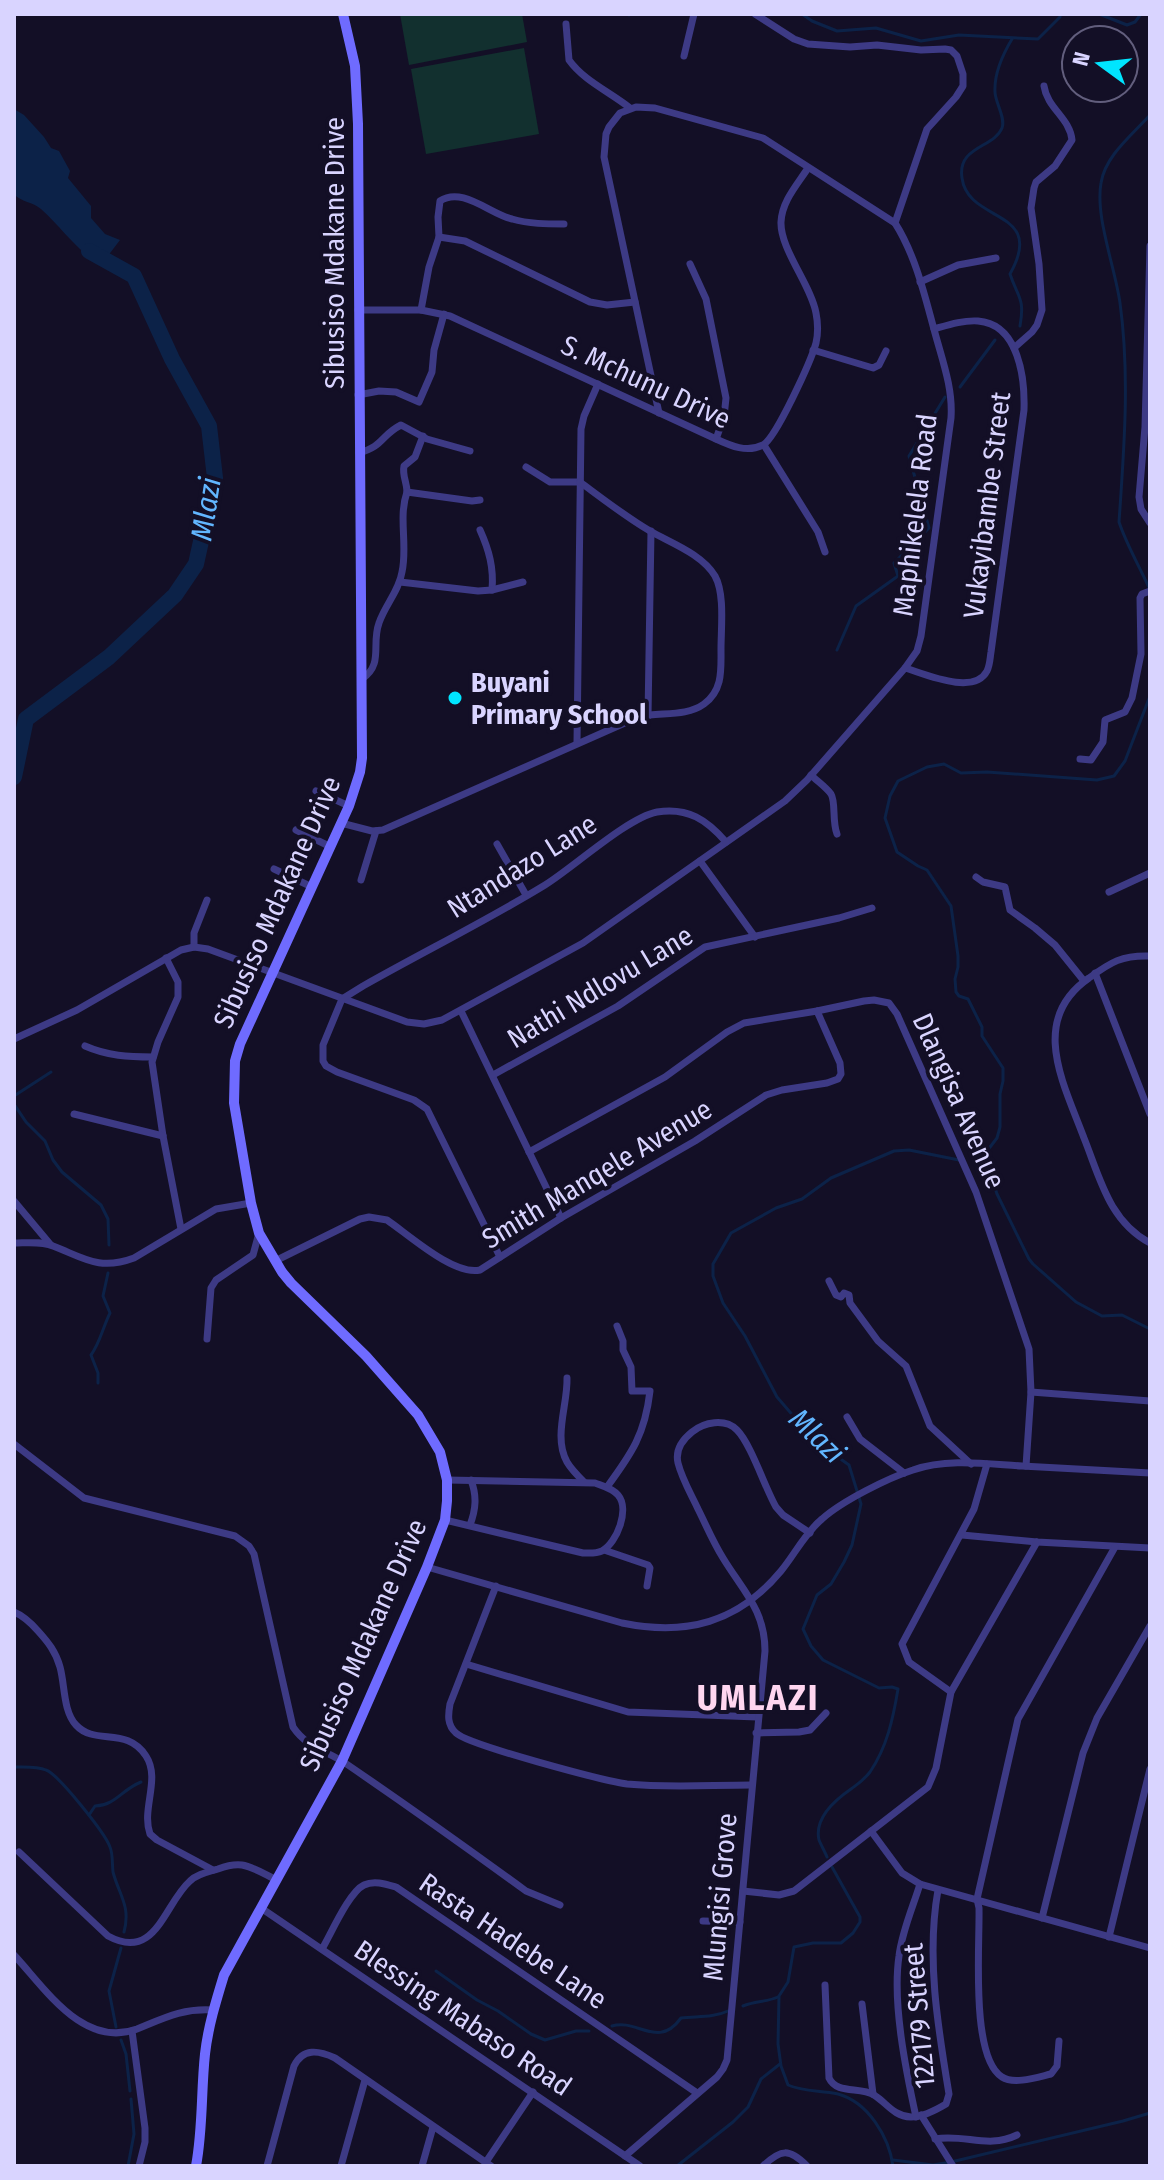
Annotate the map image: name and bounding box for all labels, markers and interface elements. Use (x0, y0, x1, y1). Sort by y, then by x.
north arrow (1060, 24, 1140, 104)
text: N (1066, 49, 1096, 69)
street label: Sibusiso Mdakane Drive (318, 117, 351, 389)
street label: S. Mchunu Drive (556, 328, 736, 436)
street label: Vukayibambe Street (957, 389, 1017, 620)
street label: Maphikelela Road (886, 412, 944, 618)
water label: Mlazi (183, 474, 229, 543)
place label: Buyani Primary School (471, 666, 647, 731)
marker: Buyani Primary School (446, 689, 464, 707)
street label: Sibusiso Mdakane Drive (207, 771, 347, 1033)
street label: Ntandazo Lane (441, 807, 603, 925)
street label: Nathi Ndlovu Lane (501, 919, 699, 1055)
street label: Dlangisa Avenue (906, 1008, 1012, 1194)
street label: Smith Manqele Avenue (476, 1092, 718, 1256)
water label: Mlazi (782, 1401, 853, 1471)
street label: Sibusiso Mdakane Drive (293, 1514, 433, 1776)
district label: UMLAZI (697, 1676, 819, 1720)
street label: Mlungisi Grove (696, 1812, 744, 1982)
street label: Rasta Hadebe Lane (413, 1866, 613, 2016)
street label: Blessing Mabaso Road (348, 1933, 578, 2103)
street label: 122179 Street (896, 1941, 942, 2090)

